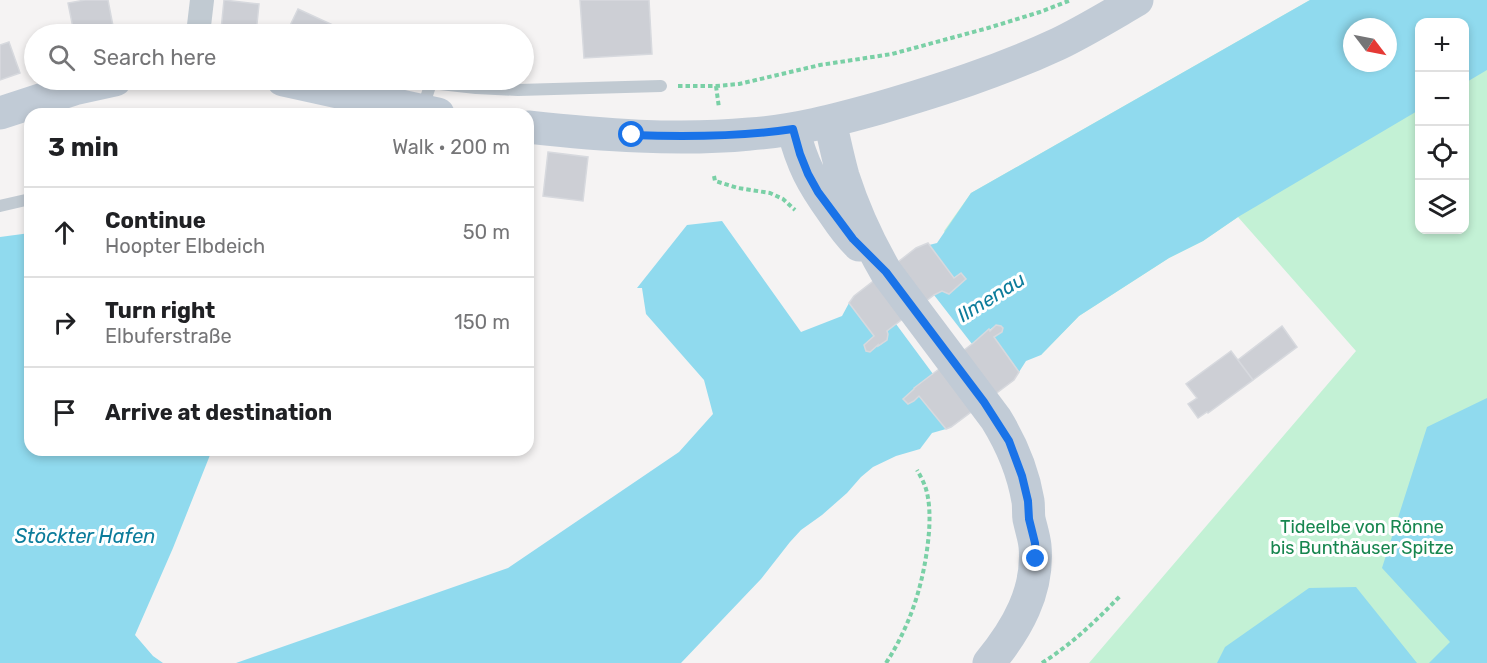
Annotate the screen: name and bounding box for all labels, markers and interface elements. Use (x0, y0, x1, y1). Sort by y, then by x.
north arrow (1343, 18, 1397, 72)
map controls (1415, 18, 1469, 234)
button: + (1415, 18, 1469, 72)
search box (24, 24, 534, 90)
icon: search (45, 41, 78, 74)
text: Search here (93, 44, 216, 71)
button: − (1415, 72, 1469, 126)
route start (618, 121, 644, 147)
button: locate (1415, 126, 1469, 180)
text: 3 min (48, 132, 119, 163)
text: Walk · 200 m (392, 135, 510, 159)
button: layers (1415, 180, 1469, 234)
text: Continue (105, 207, 206, 234)
icon: ahead (48, 216, 81, 249)
text: 50 m (463, 220, 510, 244)
text: Hoopter Elbdeich (105, 234, 265, 258)
water label: Ilmenau (953, 267, 1029, 327)
text: Turn right (105, 297, 215, 324)
icon: right (48, 306, 81, 339)
text: 150 m (454, 310, 510, 334)
text: Elbuferstraße (105, 324, 232, 348)
icon: arrive (48, 396, 81, 429)
text: Arrive at destination (105, 399, 332, 426)
park label: Tideelbe von Rönne bis Bunthäuser Spitze (1270, 516, 1454, 559)
water label: Stöckter Hafen (15, 524, 155, 548)
route end (1022, 545, 1048, 571)

